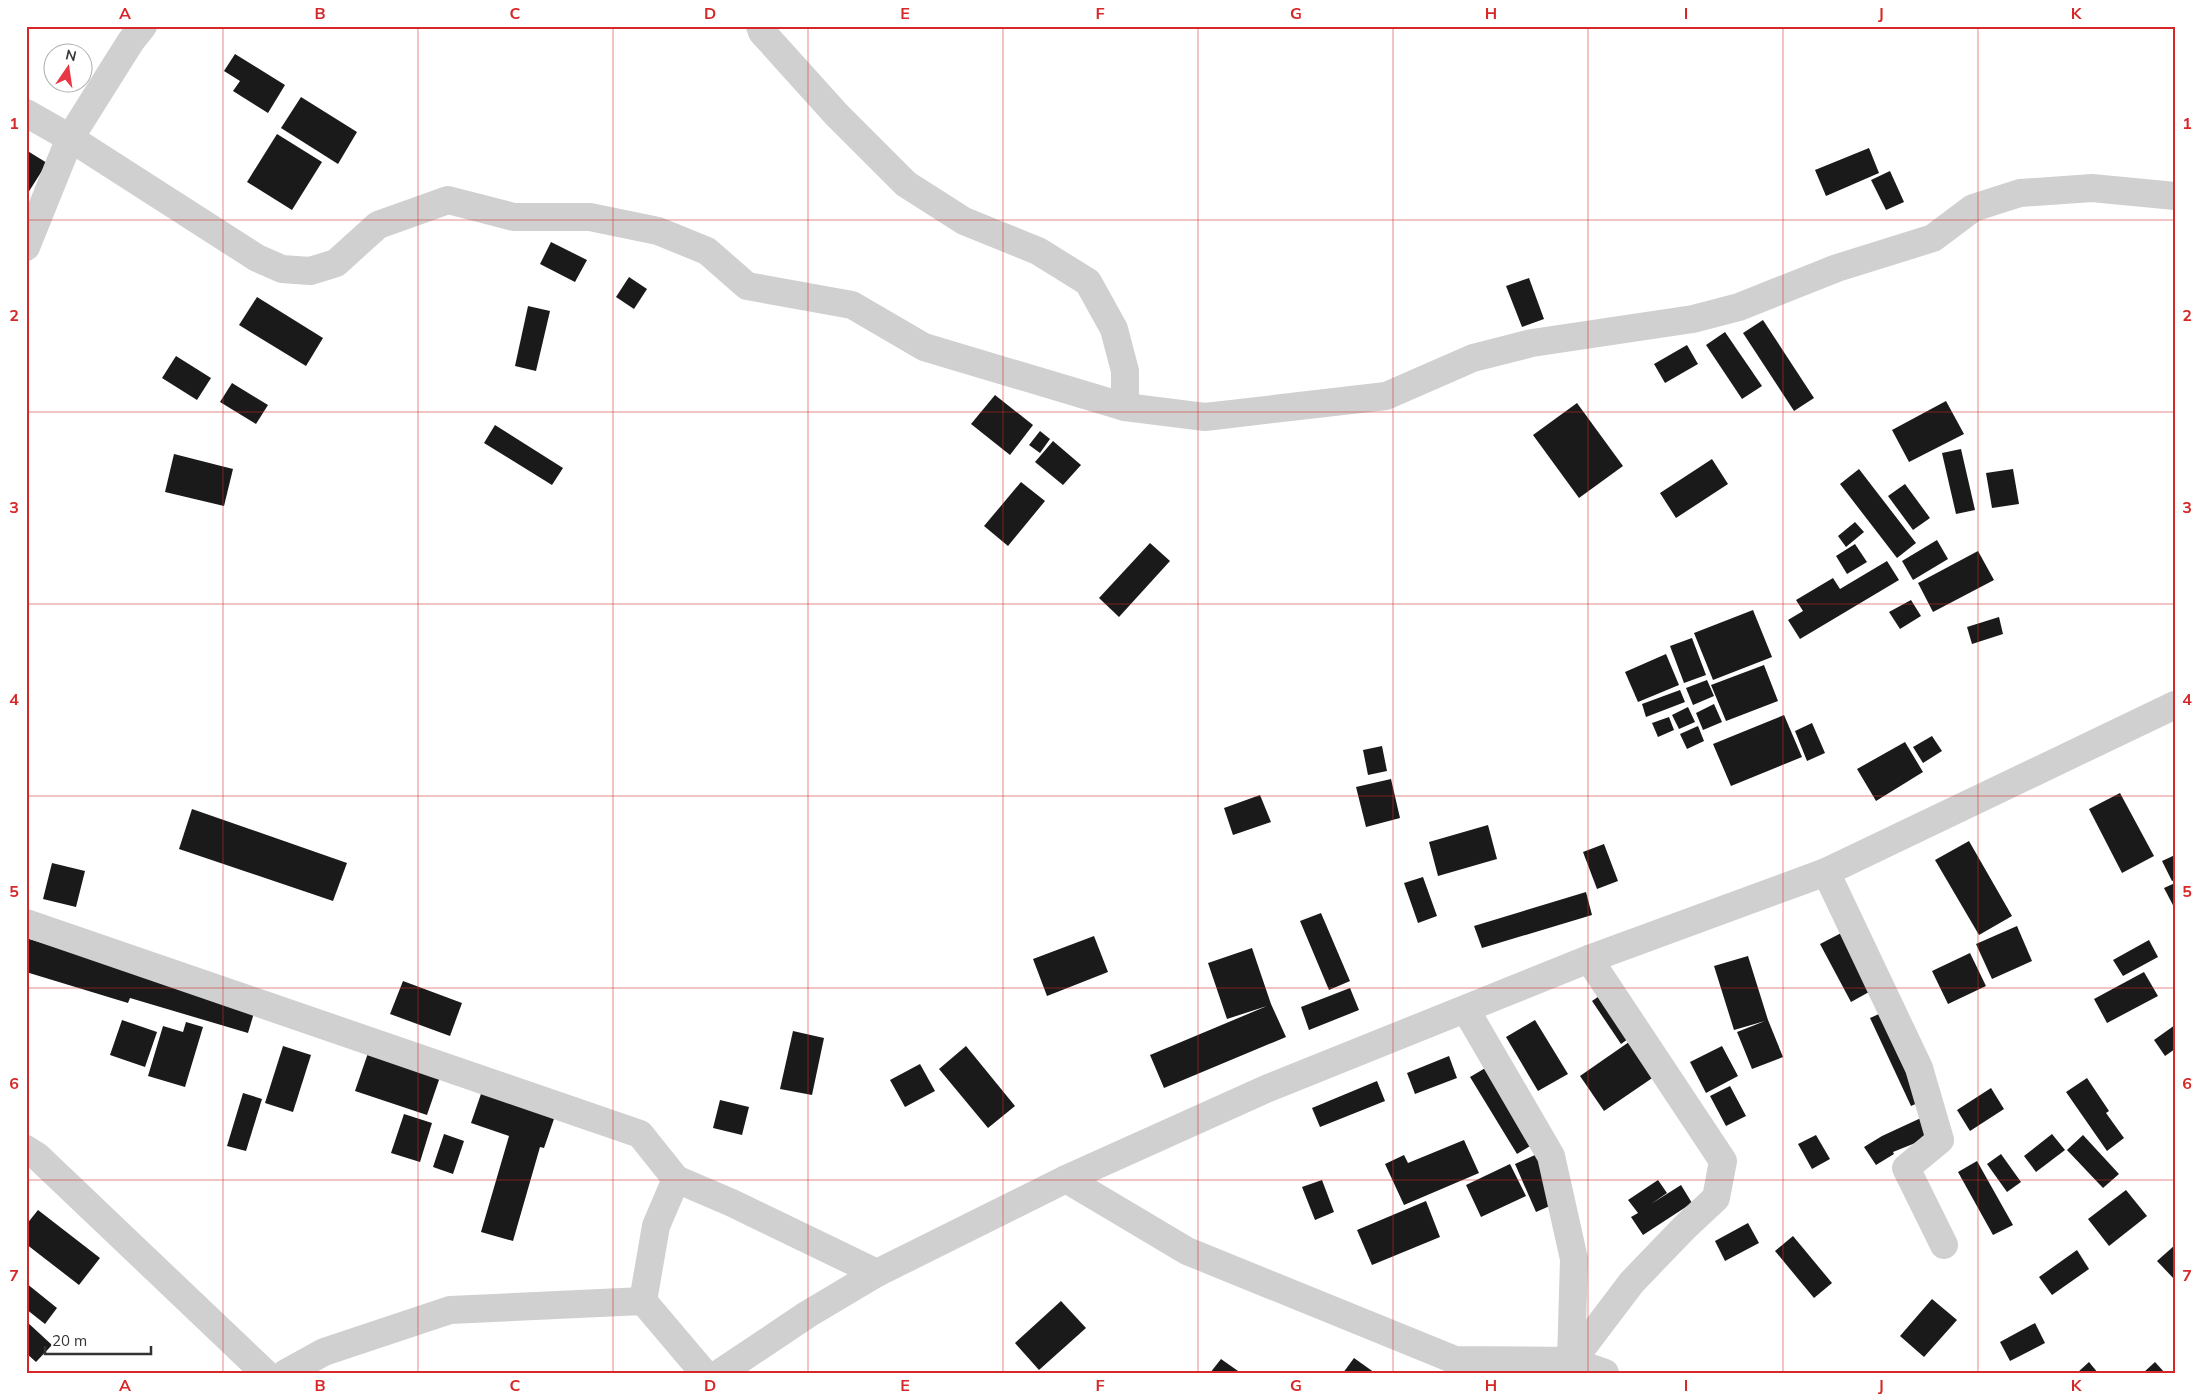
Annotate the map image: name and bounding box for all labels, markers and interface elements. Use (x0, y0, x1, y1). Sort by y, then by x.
text: A (119, 3, 131, 23)
text: B (314, 3, 326, 23)
text: C (510, 3, 521, 23)
text: D (704, 3, 716, 23)
text: E (900, 3, 910, 23)
text: F (1095, 3, 1105, 23)
text: G (1290, 3, 1302, 23)
text: H (1485, 3, 1497, 23)
text: I (1684, 3, 1688, 23)
text: J (1878, 3, 1884, 23)
text: K (2071, 3, 2083, 23)
north arrow (42, 42, 92, 92)
text: N (64, 45, 78, 65)
text: 1 (9, 113, 19, 133)
text: 1 (2182, 113, 2192, 133)
text: 2 (9, 305, 19, 325)
text: 2 (2182, 305, 2192, 325)
text: 3 (9, 497, 19, 517)
text: 3 (2182, 497, 2192, 517)
text: 4 (9, 689, 19, 709)
text: 4 (2182, 689, 2192, 709)
text: 5 (9, 881, 19, 901)
text: 5 (2182, 881, 2192, 901)
text: 6 (9, 1073, 19, 1093)
text: 6 (2182, 1073, 2192, 1093)
text: 7 (9, 1265, 19, 1285)
text: 7 (2182, 1265, 2192, 1285)
scale bar (45, 1324, 151, 1356)
text: 20 m (52, 1331, 87, 1350)
text: A (119, 1375, 131, 1395)
text: B (314, 1375, 326, 1395)
text: C (510, 1375, 521, 1395)
text: D (704, 1375, 716, 1395)
text: E (900, 1375, 910, 1395)
text: F (1095, 1375, 1105, 1395)
text: G (1290, 1375, 1302, 1395)
text: H (1485, 1375, 1497, 1395)
text: I (1684, 1375, 1688, 1395)
text: J (1878, 1375, 1884, 1395)
text: K (2071, 1375, 2083, 1395)

